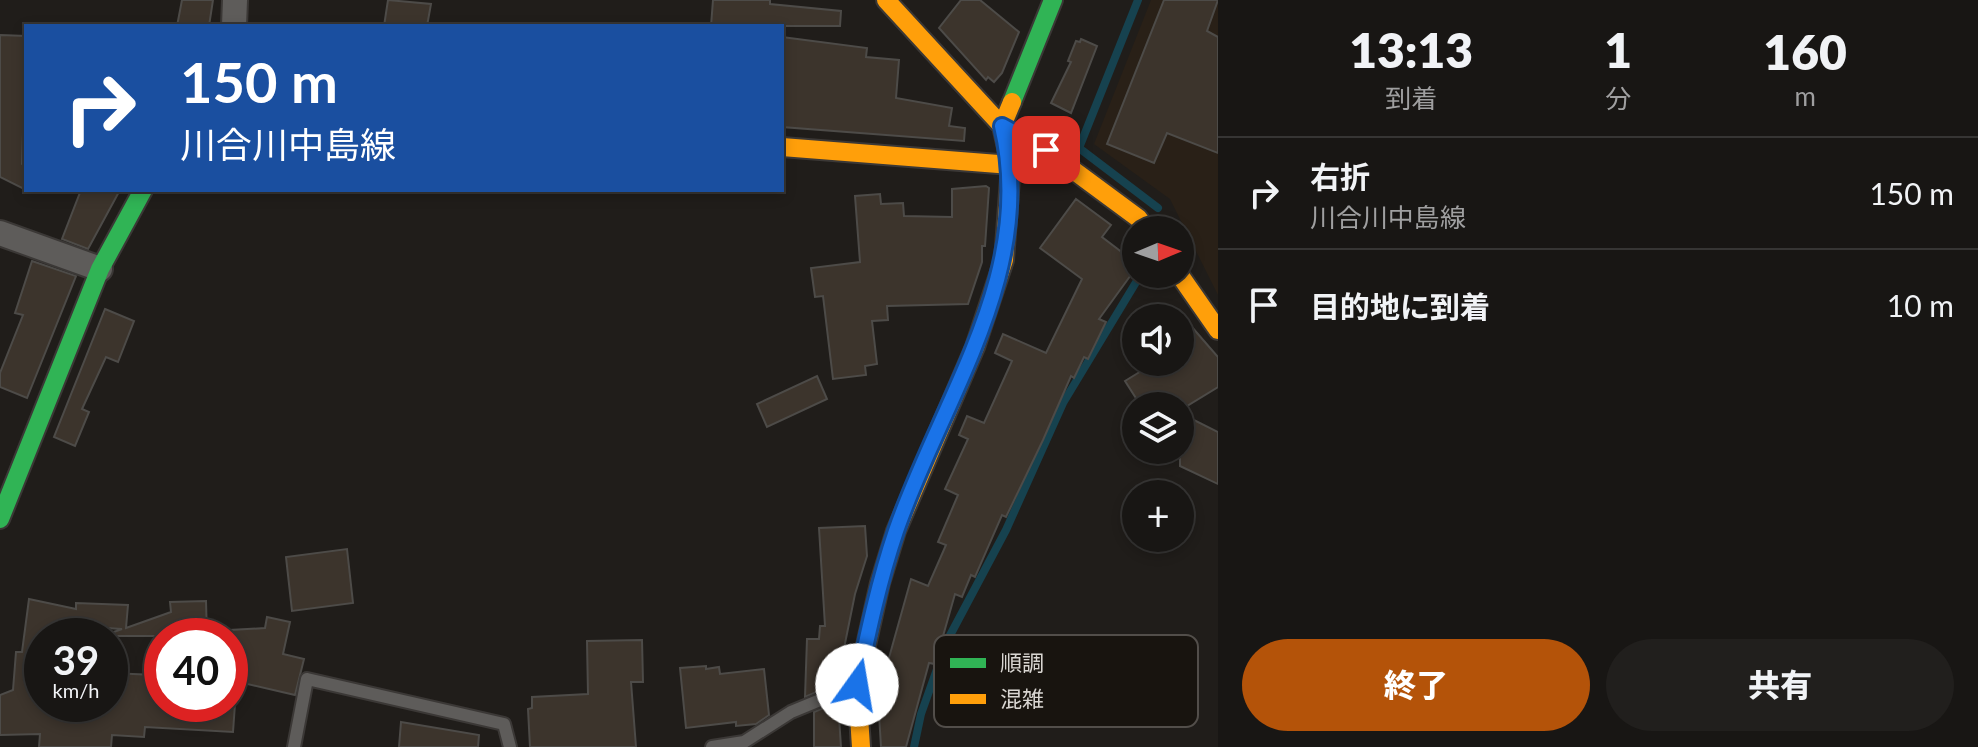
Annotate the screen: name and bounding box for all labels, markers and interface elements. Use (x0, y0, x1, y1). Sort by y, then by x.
text: 13:13 (1349, 21, 1473, 78)
text: 1 (1604, 21, 1632, 78)
text: 160 (1763, 23, 1847, 80)
text: 150 m (180, 48, 338, 115)
icon: right (48, 56, 152, 160)
text: m (1794, 80, 1816, 112)
text: 到着 (1385, 82, 1437, 114)
text: 分 (1605, 82, 1631, 114)
pin (1012, 116, 1080, 184)
text: 川合川中島線 (180, 122, 396, 166)
icon: arrive (1024, 128, 1068, 172)
text: 右折 (1310, 158, 1370, 194)
icon: right (1242, 171, 1286, 215)
text: 150 m (1869, 175, 1954, 211)
text: 川合川中島線 (1310, 201, 1466, 233)
north arrow (1122, 216, 1194, 288)
map controls (1122, 216, 1194, 552)
icon: arrive (1242, 283, 1286, 327)
text: 10 m (1887, 287, 1954, 323)
text: 目的地に到着 (1310, 288, 1490, 324)
button: sound (1122, 304, 1194, 376)
button: layers (1122, 392, 1194, 464)
button: + (1122, 480, 1194, 552)
speed limit sign: 40 (144, 618, 248, 722)
legend (934, 635, 1198, 727)
text: 39 (53, 636, 99, 684)
button: 終了 (1242, 639, 1590, 731)
button: 共有 (1606, 639, 1954, 731)
position arrow (815, 643, 899, 727)
text: 順調 (1000, 649, 1044, 676)
text: km/h (53, 678, 99, 702)
text: 混雑 (1000, 685, 1044, 712)

